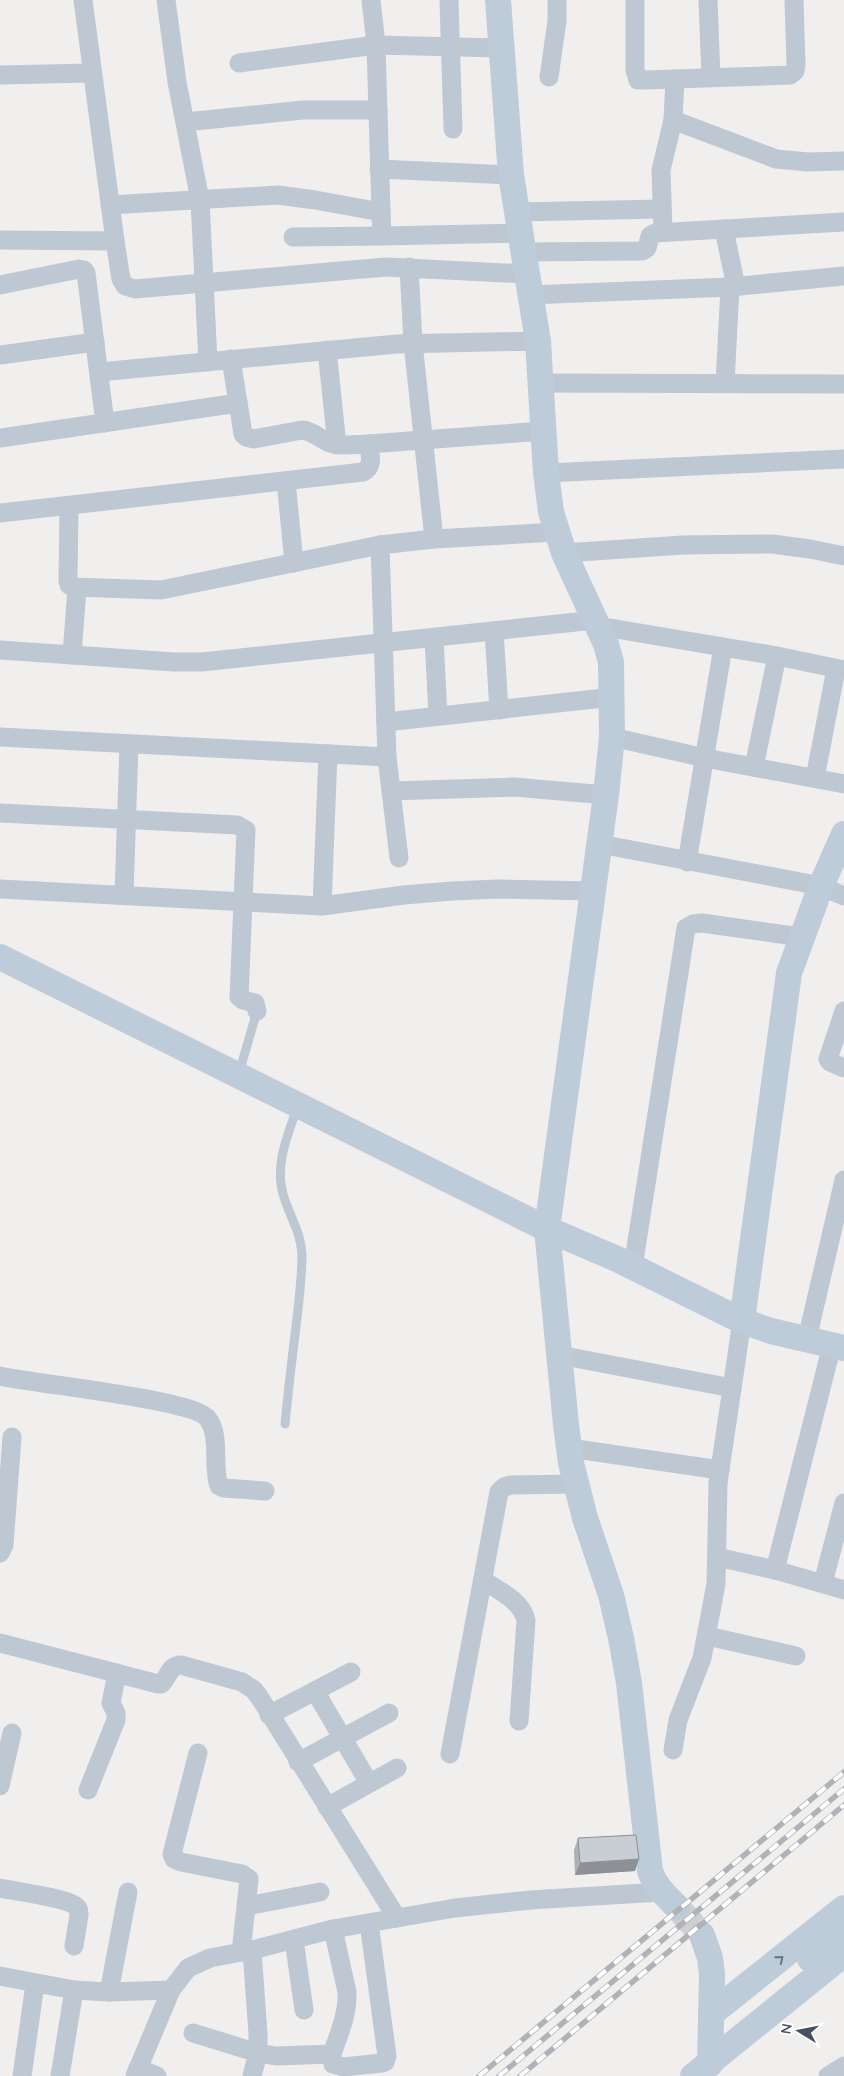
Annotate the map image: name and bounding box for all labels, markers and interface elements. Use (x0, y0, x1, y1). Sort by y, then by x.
one-way arrow (774, 1956, 783, 1964)
north arrow (774, 2006, 824, 2056)
text: N (776, 2022, 796, 2035)

